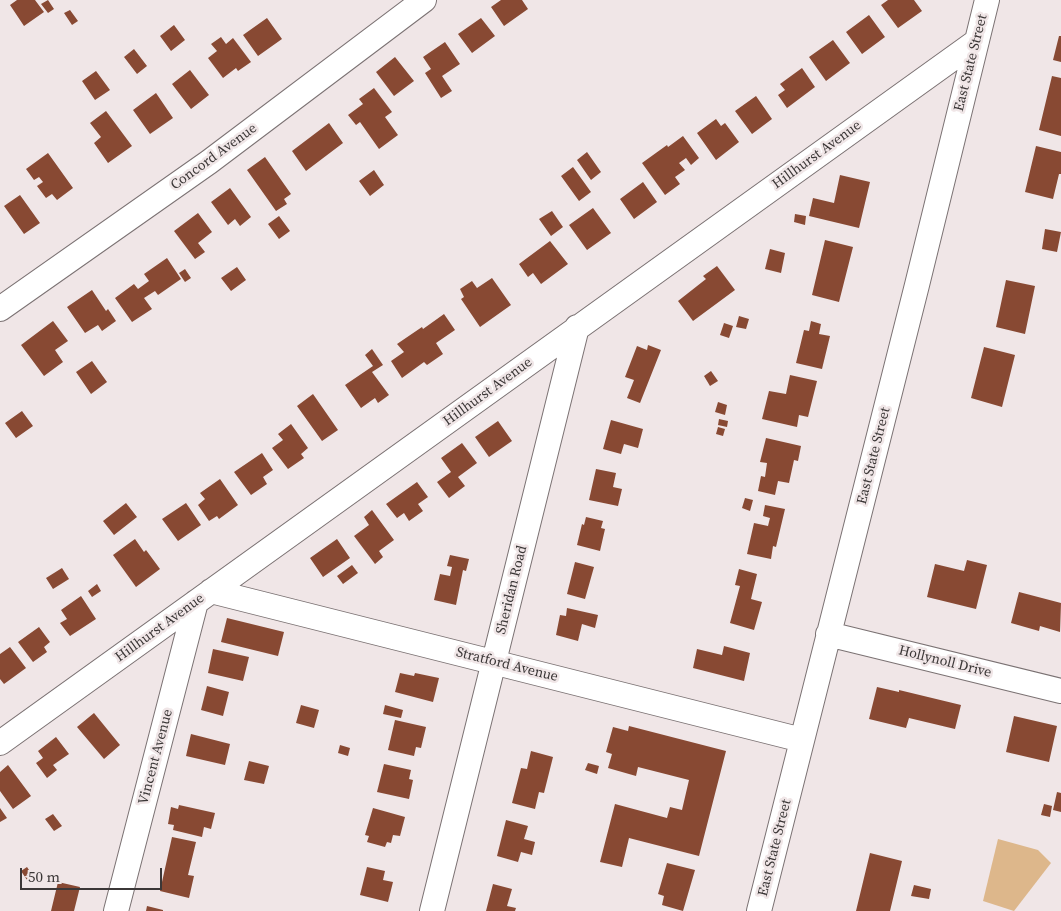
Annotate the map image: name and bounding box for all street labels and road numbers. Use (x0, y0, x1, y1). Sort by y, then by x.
street label: East State Street (951, 13, 991, 113)
street label: Hillhurst Avenue (769, 117, 865, 193)
street label: Concord Avenue (168, 120, 260, 194)
street label: Hillhurst Avenue (440, 354, 536, 430)
street label: East State Street (854, 406, 894, 506)
street label: Sheridan Road (493, 544, 531, 636)
street label: Hillhurst Avenue (112, 590, 208, 666)
street label: Hollynoll Drive (897, 642, 993, 682)
street label: Stratford Avenue (454, 644, 560, 686)
street label: Vincent Avenue (135, 708, 177, 806)
street label: East State Street (755, 798, 795, 898)

